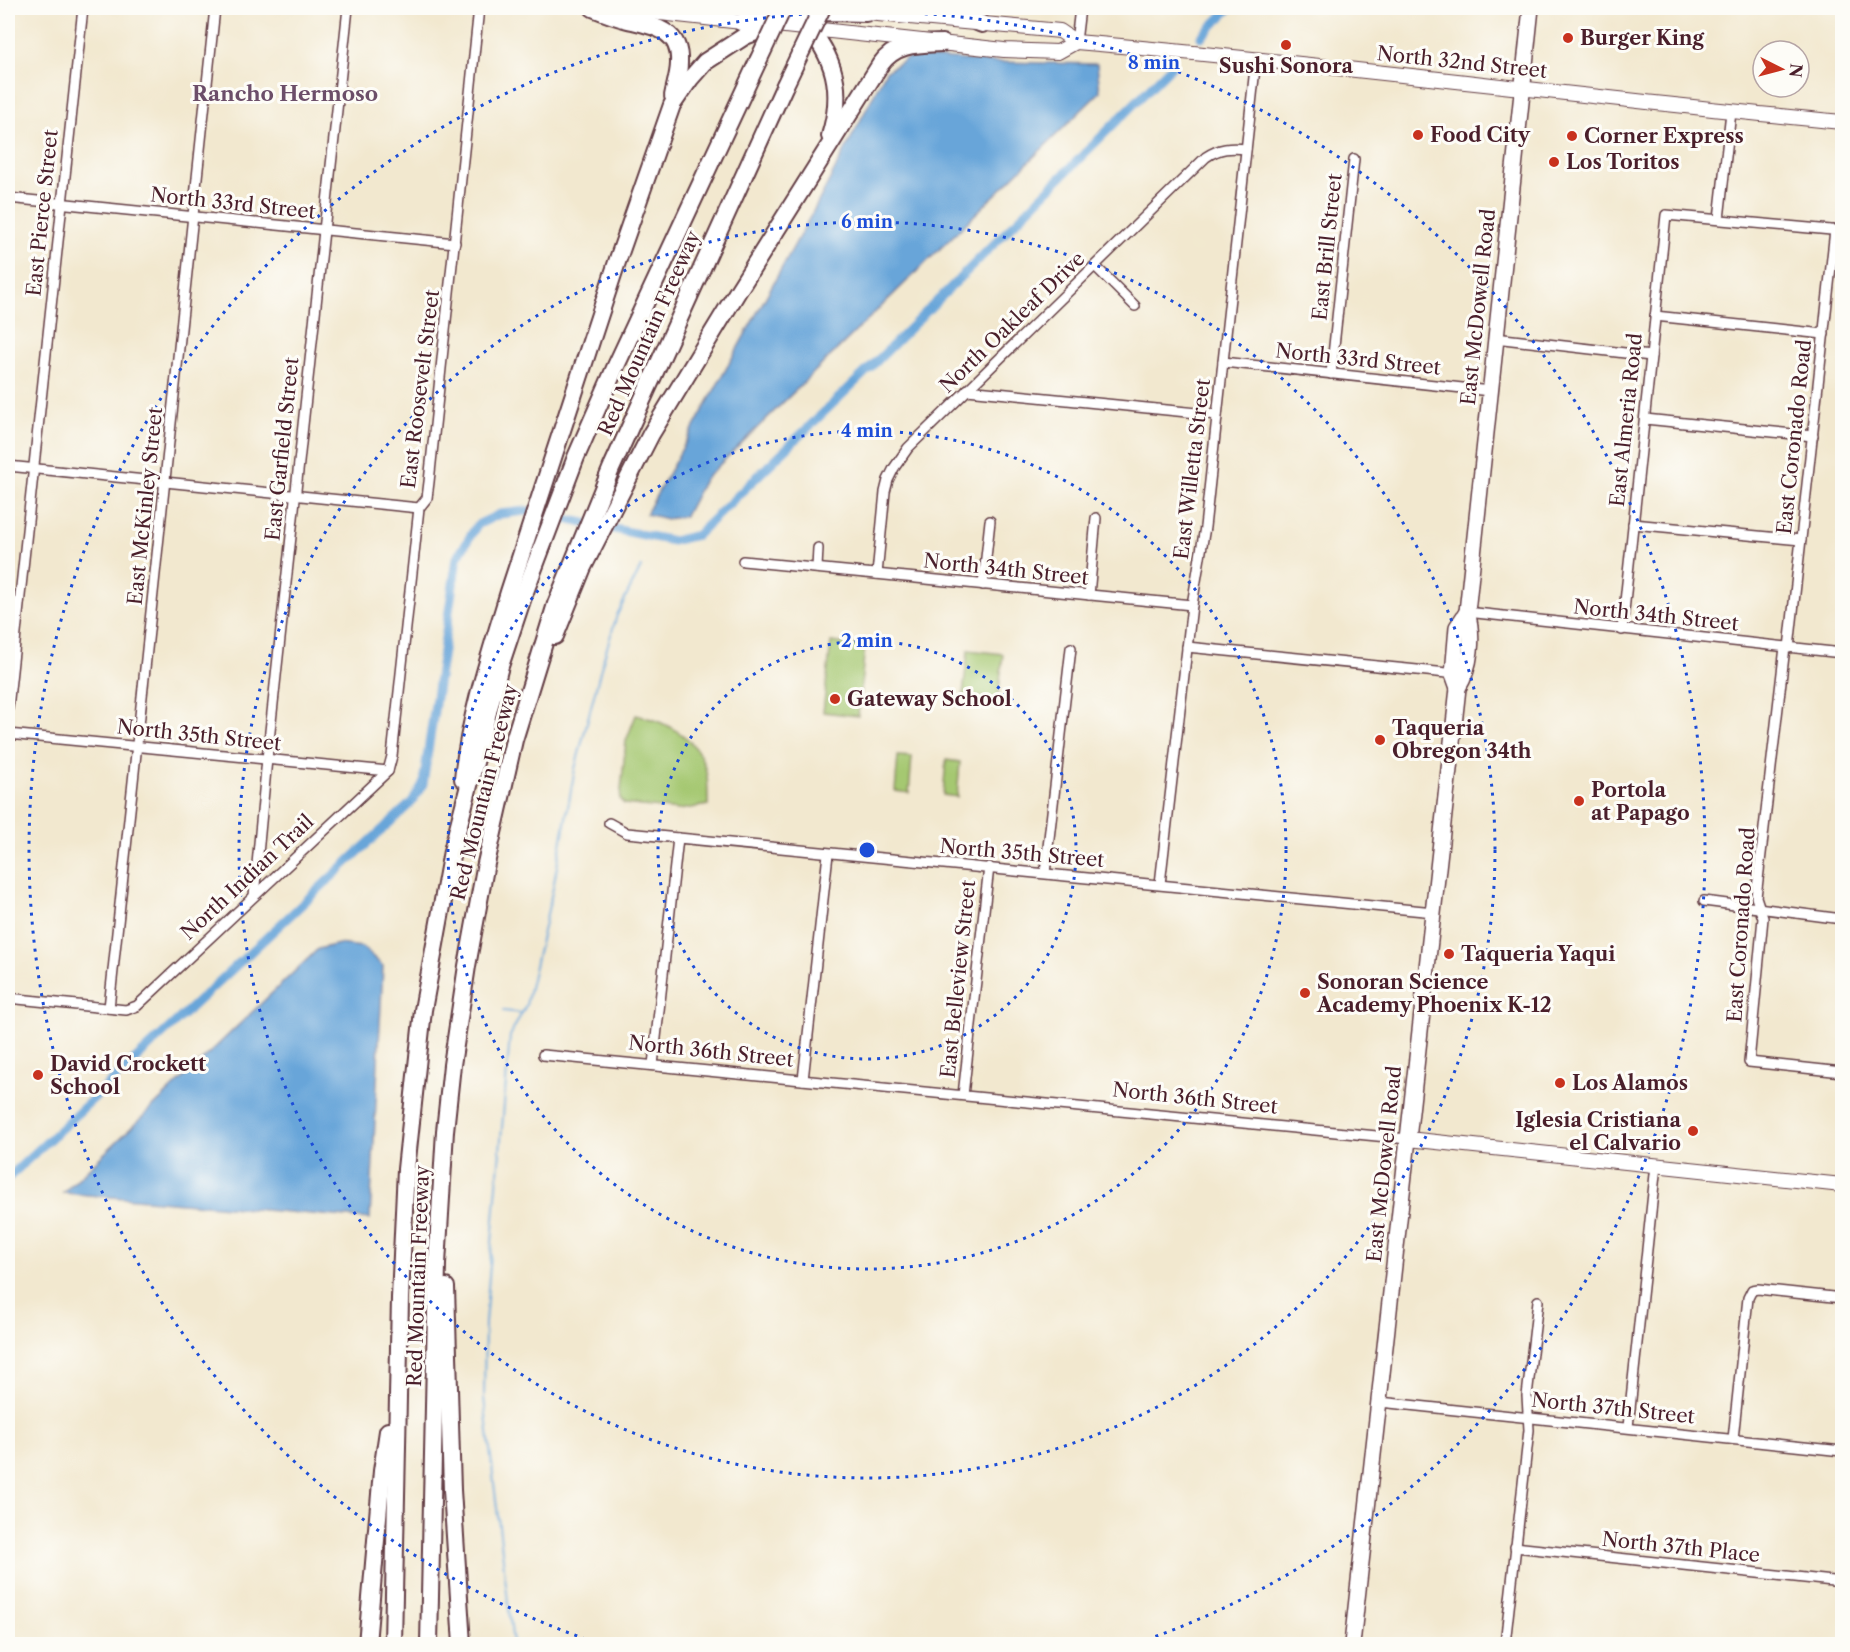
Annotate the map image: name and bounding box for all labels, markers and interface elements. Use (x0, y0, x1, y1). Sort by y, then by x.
place label: Burger King (1580, 26, 1705, 50)
marker: Burger King (1561, 31, 1575, 45)
marker: Sushi Sonora (1279, 38, 1293, 52)
north arrow (1751, 39, 1811, 99)
street label: North 32nd Street (1376, 41, 1548, 83)
text: 8 min (1128, 52, 1181, 74)
place label: Sushi Sonora (1219, 54, 1354, 78)
text: N (1785, 63, 1807, 79)
district label: Rancho Hermoso (192, 81, 378, 106)
place label: Food City (1430, 123, 1531, 147)
place label: Corner Express (1584, 124, 1744, 148)
street label: East Pierce Street (21, 128, 63, 298)
marker: Food City (1411, 128, 1425, 142)
marker: Corner Express (1565, 129, 1579, 143)
place label: Los Toritos (1566, 150, 1680, 174)
marker: Los Toritos (1547, 155, 1561, 169)
street label: East Brill Street (1307, 172, 1347, 322)
street label: North 33rd Street (149, 182, 317, 224)
street label: East McDowell Road (1456, 208, 1500, 406)
text: 6 min (841, 211, 894, 233)
street label: Red Mountain Freeway (593, 226, 705, 439)
street label: North Oakleaf Drive (934, 247, 1090, 397)
street label: East Roosevelt Street (396, 288, 444, 490)
street label: East Almeria Road (1605, 332, 1647, 508)
street label: North 33rd Street (1274, 338, 1442, 380)
street label: East Coronado Road (1772, 338, 1816, 536)
street label: East Garfield Street (260, 356, 304, 542)
street label: East Willetta Street (1169, 377, 1215, 561)
street label: East McKinley Street (123, 406, 167, 606)
text: 4 min (841, 420, 894, 442)
street label: North 34th Street (922, 548, 1090, 590)
street label: North 34th Street (1572, 594, 1740, 636)
text: 2 min (841, 630, 894, 652)
street label: Red Mountain Freeway (446, 681, 523, 903)
place label: Gateway School (847, 687, 1012, 711)
marker: Gateway School (828, 692, 842, 706)
street label: North 35th Street (116, 714, 282, 756)
place label: Taqueria Obregon 34th (1392, 716, 1532, 763)
marker: Taqueria Obregon 34th (1373, 733, 1387, 747)
place label: Portola at Papago (1591, 778, 1690, 825)
marker: Portola at Papago (1572, 794, 1586, 808)
street label: North Indian Trail (176, 809, 318, 945)
street label: East Coronado Road (1722, 827, 1760, 1023)
street label: North 35th Street (939, 834, 1105, 872)
centre of rings (857, 840, 877, 860)
street label: East Belleview Street (936, 879, 980, 1079)
place label: Taqueria Yaqui (1461, 942, 1615, 966)
marker: Taqueria Yaqui (1442, 947, 1456, 961)
place label: Sonoran Science Academy Phoenix K-12 (1316, 970, 1552, 1017)
marker: Sonoran Science Academy Phoenix K-12 (1298, 986, 1312, 1000)
street label: North 36th Street (627, 1030, 795, 1072)
place label: David Crockett School (50, 1052, 206, 1099)
street label: East McDowell Road (1362, 1065, 1406, 1263)
marker: David Crockett School (31, 1068, 45, 1082)
place label: Los Alamos (1572, 1071, 1688, 1095)
marker: Los Alamos (1553, 1076, 1567, 1090)
street label: North 36th Street (1111, 1077, 1279, 1119)
place label: Iglesia Cristiana el Calvario (1515, 1108, 1681, 1155)
marker: Iglesia Cristiana el Calvario (1686, 1124, 1700, 1138)
street label: Red Mountain Freeway (402, 1164, 434, 1387)
street label: North 37th Street (1530, 1387, 1696, 1429)
street label: North 37th Place (1601, 1527, 1761, 1567)

